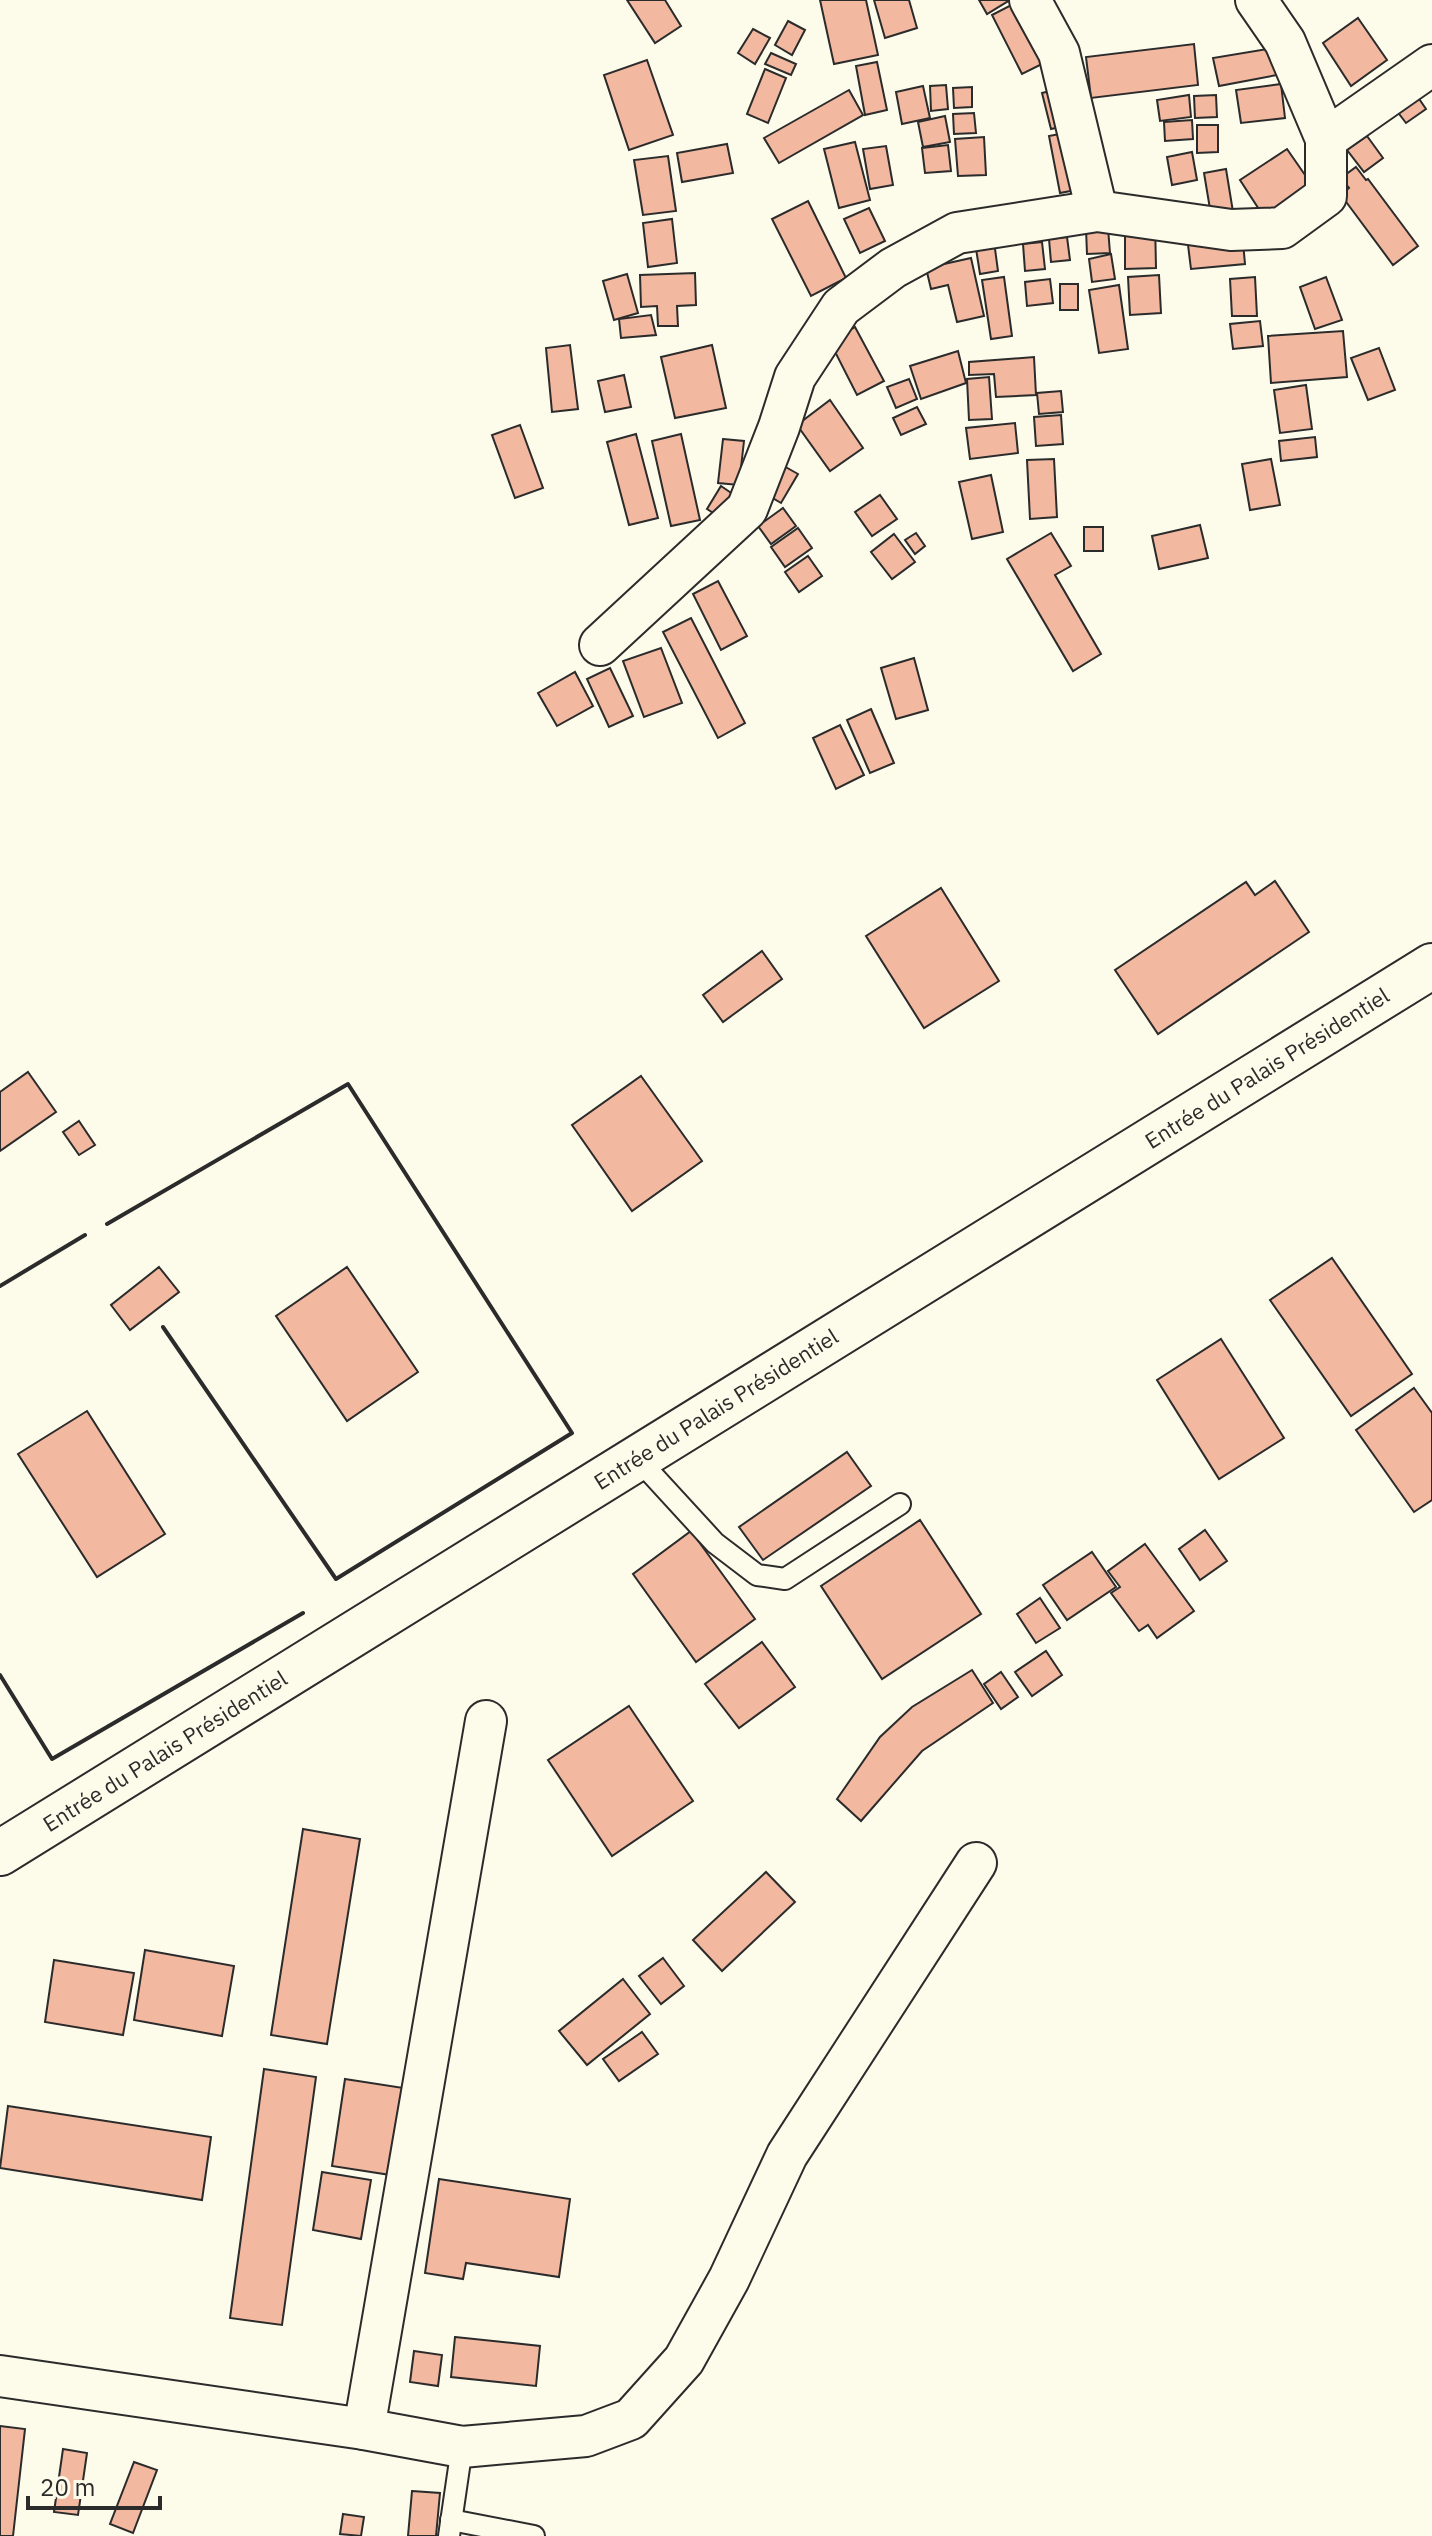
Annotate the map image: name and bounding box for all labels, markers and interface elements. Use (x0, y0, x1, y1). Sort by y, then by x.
street label: Entrée du Palais Présidentiel (1139, 980, 1394, 1155)
street label: Entrée du Palais Présidentiel (588, 1321, 843, 1496)
street label: Entrée du Palais Présidentiel (37, 1663, 292, 1838)
scale bar (28, 2460, 160, 2510)
text: 20 m (40, 2471, 95, 2503)

